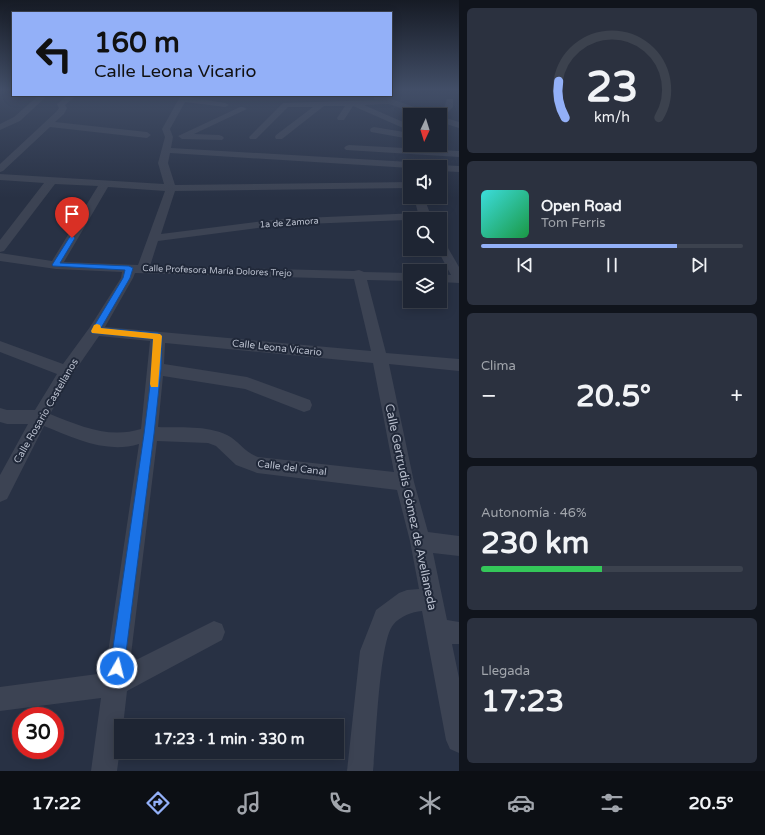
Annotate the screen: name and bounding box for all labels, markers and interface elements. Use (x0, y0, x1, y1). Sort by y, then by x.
text: 160 m (94, 26, 180, 60)
icon: left (28, 28, 80, 80)
text: Calle Leona Vicario (94, 60, 257, 82)
text: 23 (586, 63, 638, 113)
north arrow (403, 108, 447, 152)
map controls (403, 108, 447, 308)
text: km/h (594, 109, 630, 126)
button: sound (403, 160, 447, 204)
pin (55, 197, 89, 238)
text: Open Road (541, 197, 622, 215)
icon: arrive (61, 203, 83, 225)
button: search (403, 212, 447, 256)
street label: 1a de Zamora (259, 215, 319, 231)
text: Tom Ferris (541, 215, 605, 231)
icon: previous (514, 254, 536, 276)
icon: pause (601, 254, 623, 276)
icon: next (688, 254, 710, 276)
street label: Calle Profesora María Dolores Trejo (142, 263, 292, 279)
button: layers (403, 264, 447, 308)
street label: Calle Leona Vicario (231, 337, 323, 359)
street label: Calle Rosario Castellanos (11, 356, 81, 465)
text: Clima (481, 358, 516, 374)
text: 20.5° (576, 378, 651, 415)
text: − (481, 383, 497, 409)
text: + (731, 383, 743, 409)
street label: Calle Gertrudis Gómez de Avellaneda (382, 402, 440, 612)
street label: Calle del Canal (257, 458, 327, 478)
text: Autonomía · 46% (481, 505, 587, 521)
text: 230 km (481, 525, 589, 562)
position arrow (96, 647, 138, 689)
text: Llegada (481, 663, 530, 679)
text: 17:23 (481, 683, 564, 720)
speed limit sign: 30 (12, 707, 64, 759)
text: 17:23 · 1 min · 330 m (154, 730, 304, 748)
icon: directions (144, 789, 172, 817)
icon: music (235, 789, 263, 817)
icon: phone (326, 789, 354, 817)
icon: climate (416, 789, 444, 817)
icon: car (507, 789, 535, 817)
icon: filters (598, 789, 626, 817)
text: 17:22 (31, 792, 81, 814)
text: 20.5° (689, 792, 734, 814)

